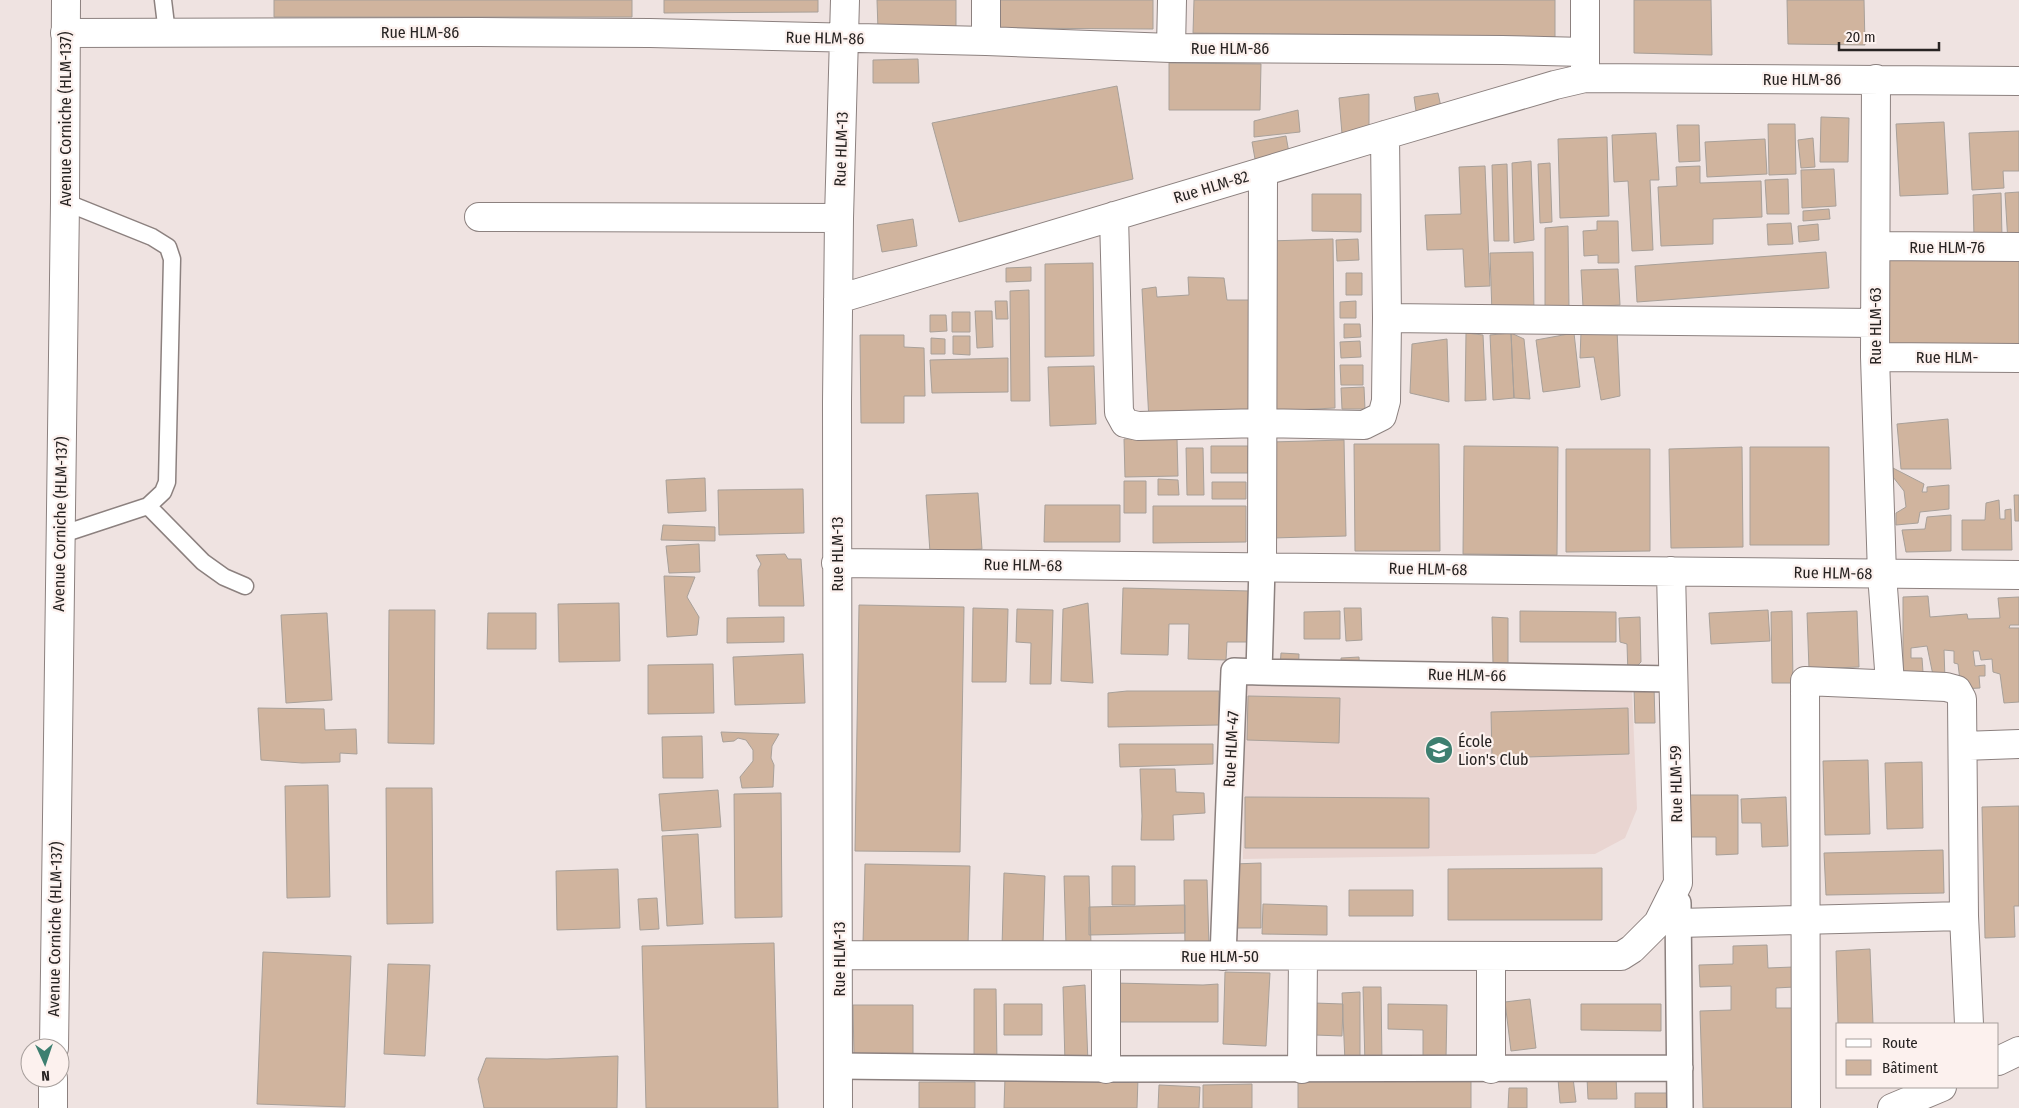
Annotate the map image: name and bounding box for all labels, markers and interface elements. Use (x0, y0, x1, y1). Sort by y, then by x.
scale bar (1839, 20, 1939, 52)
street label: Rue HLM-86 (381, 23, 459, 42)
street label: Rue HLM-86 (786, 28, 865, 48)
text: 20 m (1846, 28, 1876, 46)
street label: Avenue Corniche (HLM-137) (56, 31, 75, 207)
street label: Rue HLM-86 (1191, 39, 1269, 58)
street label: Rue HLM-86 (1763, 70, 1841, 89)
street label: Rue HLM-13 (830, 111, 852, 187)
street label: Rue HLM-82 (1171, 167, 1251, 207)
street label: Rue HLM-76 (1909, 238, 1985, 257)
street label: Rue HLM-63 (1866, 287, 1885, 365)
street label: Rue HLM- (1916, 348, 1978, 367)
street label: Avenue Corniche (HLM-137) (49, 436, 71, 612)
street label: Rue HLM-13 (828, 517, 847, 592)
street label: Rue HLM-68 (984, 555, 1062, 575)
street label: Rue HLM-68 (1389, 559, 1467, 579)
street label: Rue HLM-68 (1794, 563, 1872, 583)
street label: Rue HLM-66 (1428, 665, 1506, 685)
street label: Rue HLM-47 (1220, 710, 1243, 788)
place label: École Lion's Club (1458, 732, 1529, 769)
school or university icon: École Lion's Club (1424, 735, 1454, 765)
street label: Rue HLM-59 (1666, 745, 1686, 823)
street label: Avenue Corniche (HLM-137) (44, 841, 66, 1017)
street label: Rue HLM-13 (830, 922, 849, 997)
street label: Rue HLM-50 (1181, 947, 1259, 966)
legend (1836, 1023, 1999, 1088)
text: Route (1882, 1034, 1918, 1052)
north arrow (20, 1038, 70, 1088)
text: Bâtiment (1882, 1059, 1938, 1077)
text: N (41, 1067, 50, 1084)

